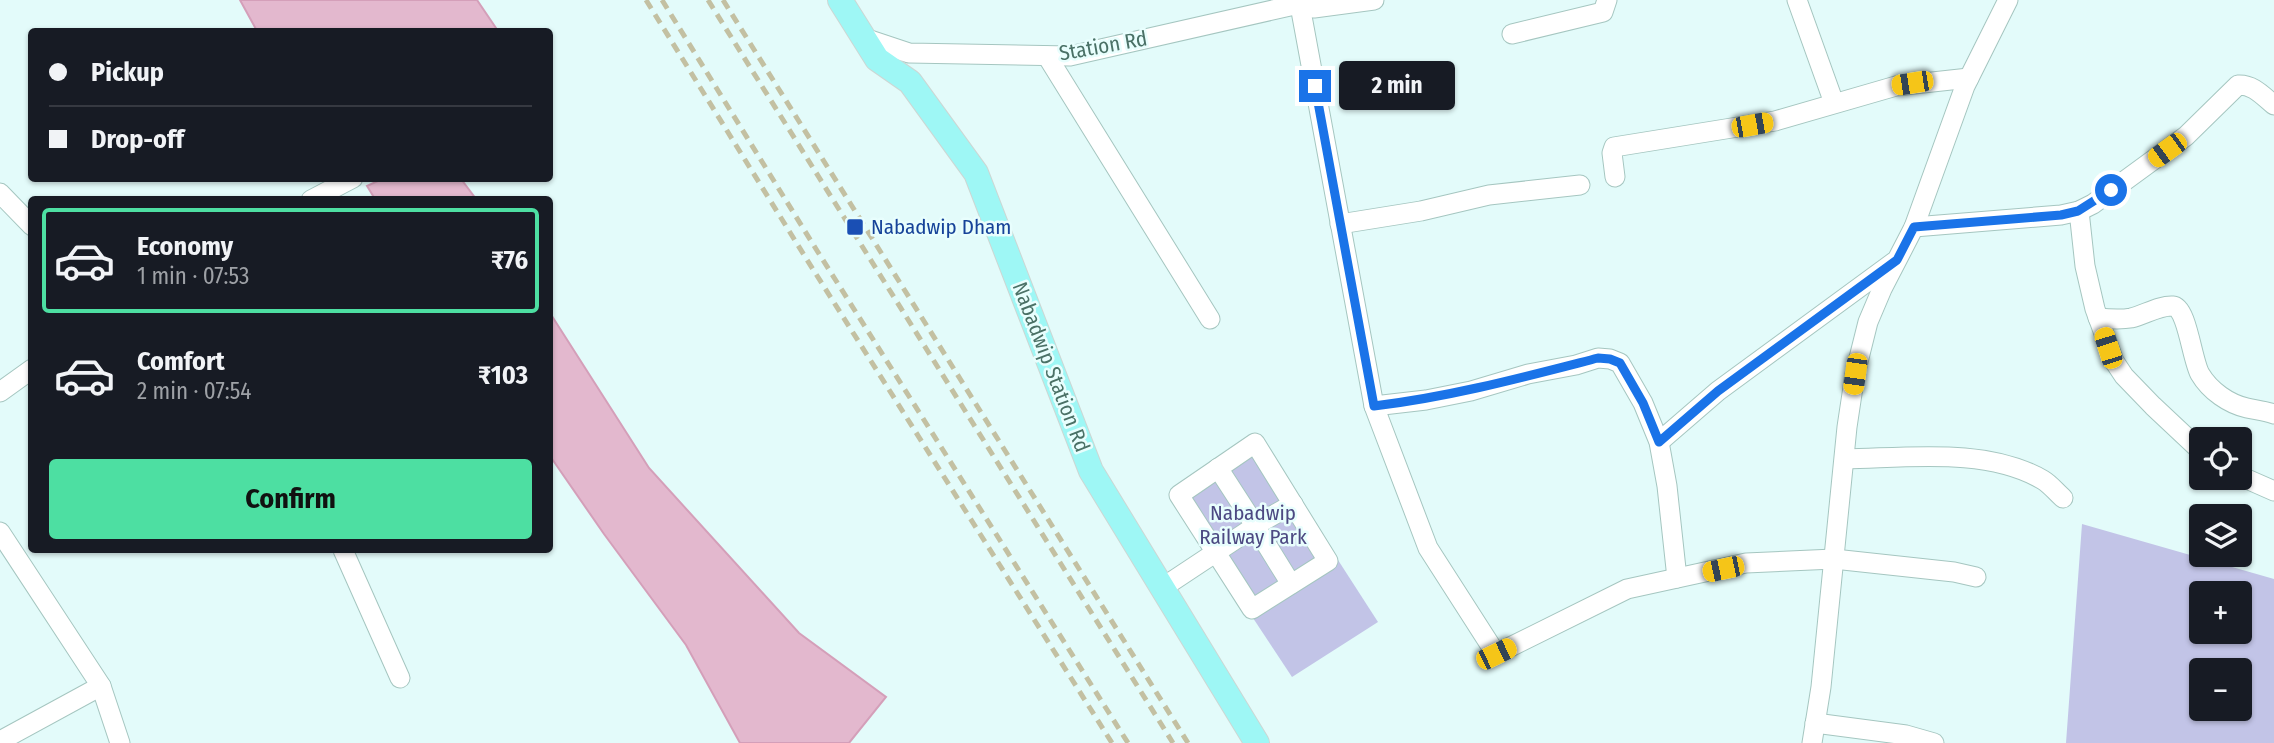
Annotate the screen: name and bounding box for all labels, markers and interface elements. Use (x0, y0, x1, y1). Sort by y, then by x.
street label: Station Rd (1057, 25, 1149, 67)
text: Pickup (91, 57, 164, 88)
callout: 2 min (1340, 62, 1455, 110)
car (1890, 69, 1935, 97)
route end (1299, 70, 1331, 102)
text: 2 min (1372, 71, 1423, 99)
car (1730, 111, 1775, 139)
text: Drop-off (91, 124, 184, 155)
car (2144, 129, 2191, 171)
route start (2095, 174, 2127, 206)
place label: Nabadwip Dham (871, 214, 1011, 240)
marker: Nabadwip Dham (845, 217, 865, 237)
icon: car (53, 229, 116, 292)
text: Economy (137, 231, 233, 262)
text: ₹76 (491, 245, 528, 276)
text: 1 min · 07:53 (137, 262, 249, 290)
street label: Nabadwip Station Rd (1007, 278, 1095, 456)
car (2092, 325, 2125, 371)
icon: car (53, 344, 116, 407)
text: Comfort (137, 346, 225, 377)
car (1842, 352, 1869, 396)
text: ₹103 (478, 360, 528, 391)
text: 2 min · 07:54 (137, 377, 251, 405)
map controls (2189, 427, 2252, 721)
button: locate (2189, 427, 2252, 490)
button: Confirm (49, 459, 532, 539)
park label: Nabadwip Railway Park (1199, 500, 1307, 550)
button: layers (2189, 504, 2252, 567)
car (1701, 554, 1746, 584)
button: + (2189, 581, 2252, 644)
car (1473, 635, 1520, 673)
button: − (2189, 658, 2252, 721)

